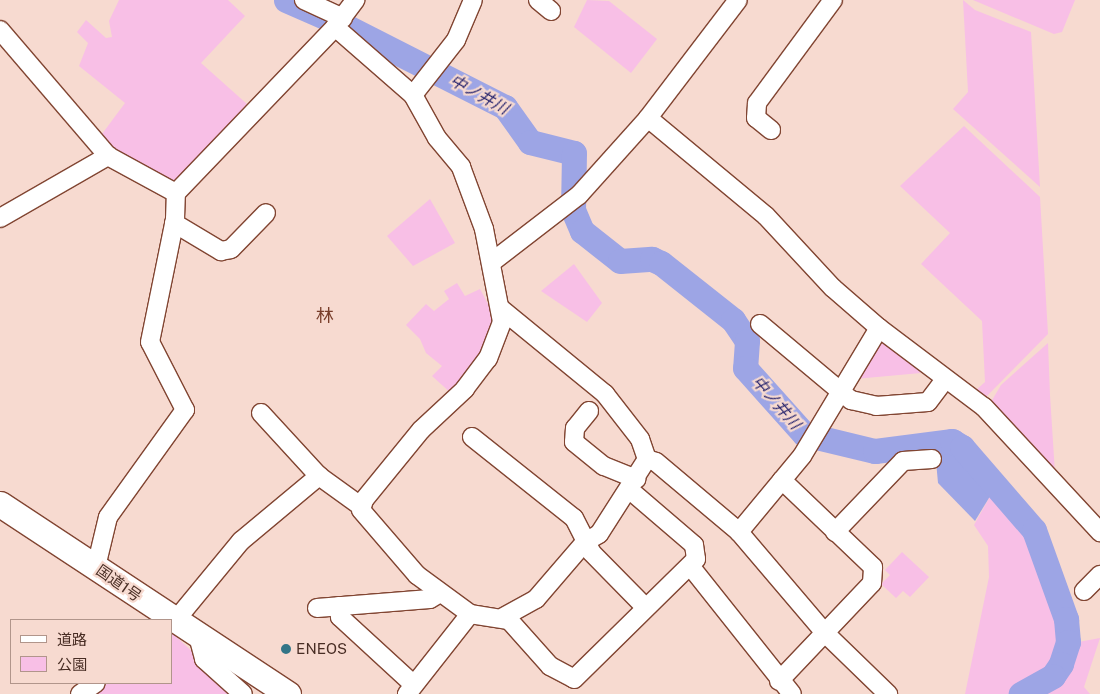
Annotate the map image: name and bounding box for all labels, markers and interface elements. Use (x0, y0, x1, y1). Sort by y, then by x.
water label: 中ノ井川 (446, 71, 512, 119)
district label: 林 (316, 305, 334, 327)
water label: 中ノ井川 (748, 373, 804, 433)
street label: 国道1号 (93, 561, 145, 605)
legend (10, 619, 172, 684)
text: 道路 (57, 631, 87, 648)
place label: ENEOS (296, 640, 347, 658)
marker: ENEOS (280, 643, 292, 655)
text: 公園 (57, 656, 87, 673)

